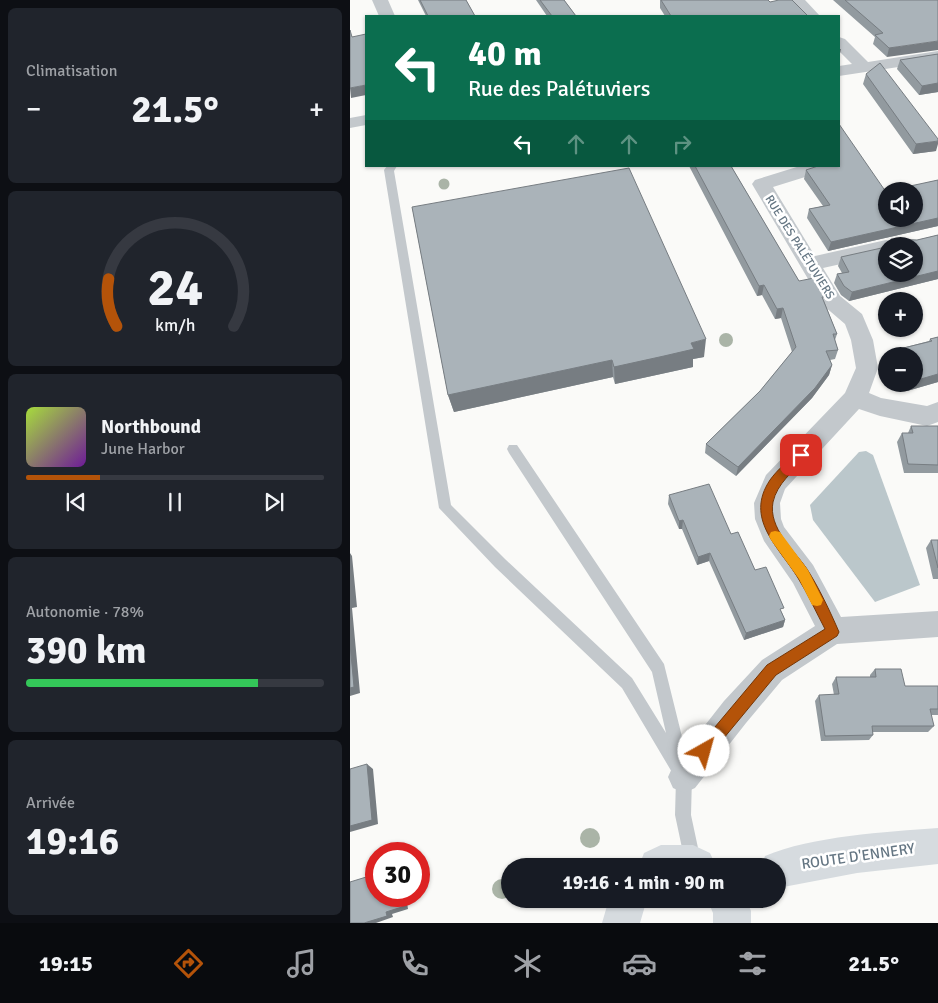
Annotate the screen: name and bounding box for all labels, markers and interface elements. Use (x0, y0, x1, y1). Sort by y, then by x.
text: 40 m (468, 32, 542, 75)
icon: left (385, 35, 450, 100)
text: Climatisation (26, 61, 117, 81)
text: Rue des Palétuviers (468, 75, 650, 102)
text: 21.5° (131, 86, 219, 133)
text: − (26, 92, 41, 126)
text: + (309, 92, 324, 126)
icon: left (509, 130, 537, 158)
icon: ahead (562, 130, 590, 158)
icon: ahead (615, 130, 643, 158)
icon: right (668, 130, 696, 158)
map controls (878, 182, 923, 392)
button: sound (878, 182, 923, 227)
street label: RUE DES PALÉTUVIERS (761, 193, 838, 302)
button: layers (878, 237, 923, 282)
text: 24 (147, 256, 203, 320)
button: + (878, 292, 923, 337)
text: km/h (155, 314, 195, 336)
button: − (878, 347, 923, 392)
text: Northbound (101, 415, 201, 439)
pin (780, 434, 822, 476)
text: June Harbor (101, 439, 185, 459)
icon: arrive (787, 441, 815, 469)
icon: previous (62, 488, 90, 516)
icon: pause (161, 488, 189, 516)
icon: next (260, 488, 288, 516)
text: Autonomie · 78% (26, 602, 144, 622)
text: 390 km (26, 627, 147, 674)
position arrow (677, 724, 729, 776)
text: Arrivée (26, 793, 75, 813)
text: 19:16 (26, 818, 119, 865)
street label: ROUTE D'ENNERY (800, 839, 916, 873)
speed limit sign: 30 (365, 842, 430, 907)
text: 19:16 · 1 min · 90 m (563, 871, 724, 895)
icon: directions (171, 946, 206, 981)
icon: music (284, 946, 319, 981)
icon: phone (397, 946, 432, 981)
icon: climate (510, 946, 545, 981)
icon: car (622, 946, 657, 981)
icon: filters (735, 946, 770, 981)
text: 19:15 (39, 950, 93, 977)
text: 21.5° (848, 950, 899, 977)

